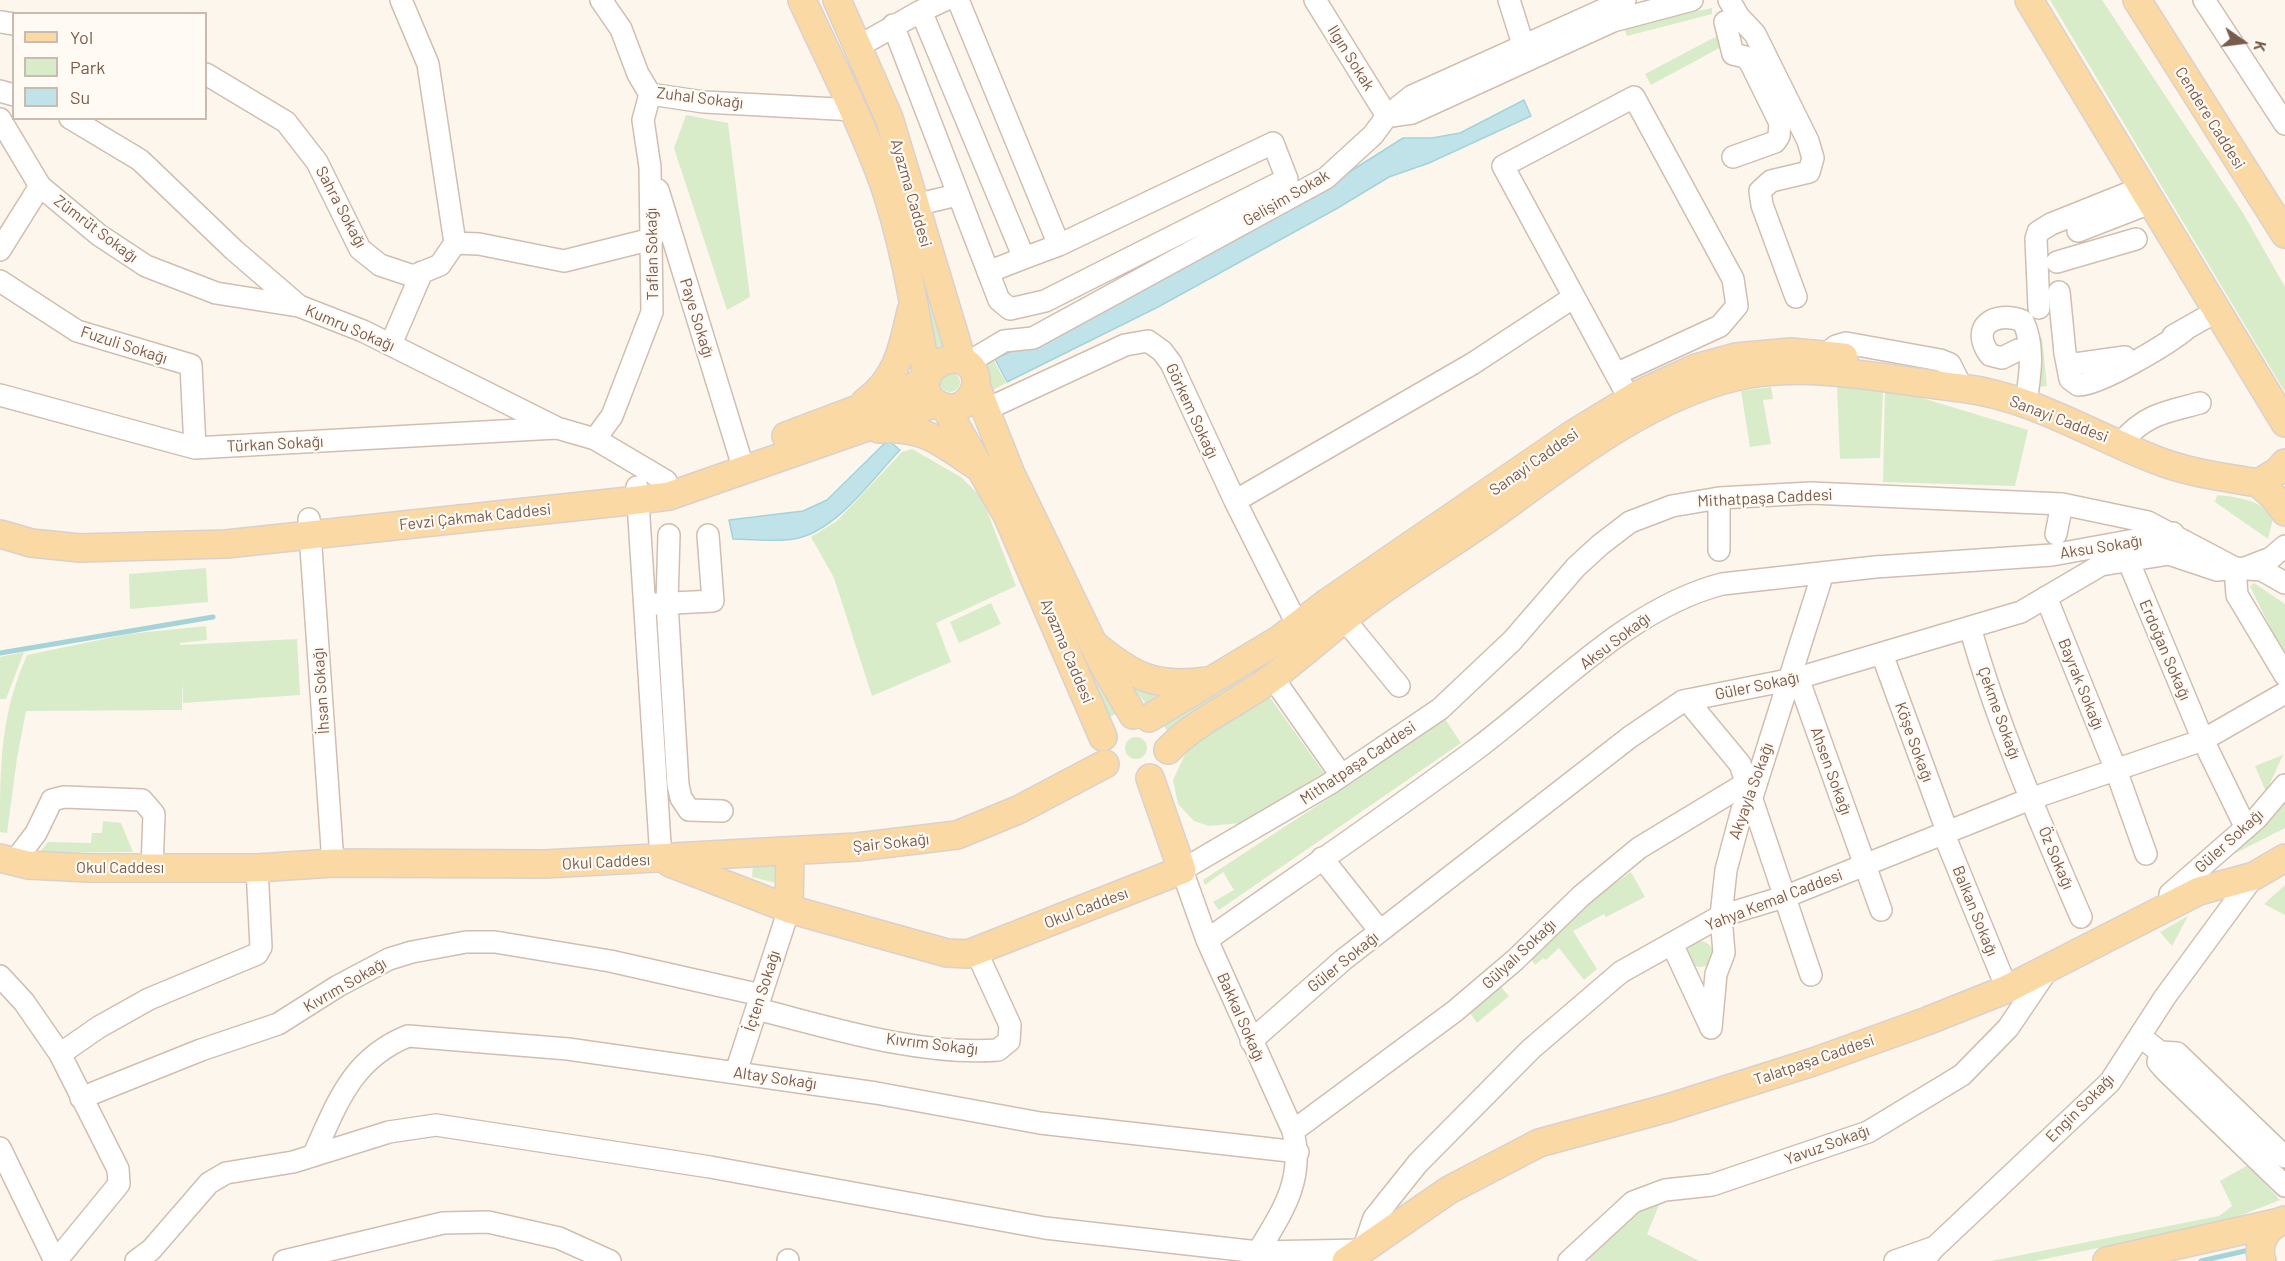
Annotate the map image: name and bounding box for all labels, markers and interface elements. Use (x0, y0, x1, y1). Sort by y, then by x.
legend (12, 12, 207, 120)
north arrow (2213, 12, 2273, 72)
street label: Ilgın Sokak (1323, 22, 1379, 94)
text: Yol (70, 26, 93, 48)
text: K (2251, 39, 2271, 54)
text: Park (70, 56, 105, 78)
street label: Cendere Caddesi (2171, 63, 2249, 173)
street label: Zuhal Sokağı (656, 83, 744, 113)
text: Su (70, 86, 90, 108)
street label: Ayazma Caddesi (886, 137, 936, 249)
street label: Sahra Sokağı (312, 163, 370, 251)
street label: Gelişim Sokak (1239, 166, 1333, 230)
street label: Zümrüt Sokağı (50, 191, 142, 267)
street label: Taflan Sokağı (642, 208, 662, 300)
street label: Paye Sokağı (676, 276, 718, 360)
street label: Kumru Sokağı (302, 301, 398, 355)
street label: Fuzuli Sokağı (78, 322, 170, 368)
street label: Görkem Sokağı (1162, 360, 1222, 462)
street label: Sanayi Caddesi (2007, 391, 2111, 447)
street label: Sanayi Caddesi (1486, 424, 1582, 500)
street label: Türkan Sokağı (226, 432, 324, 456)
street label: Mithatpaşa Caddesi (1697, 485, 1833, 511)
street label: Fevzi Çakmak Caddesi (398, 499, 552, 535)
street label: Aksu Sokağı (2058, 531, 2144, 563)
street label: Ayazma Caddesi (1036, 596, 1098, 706)
street label: Erdoğan Sokağı (2135, 597, 2195, 703)
street label: Aksu Sokağı (1576, 608, 1654, 674)
street label: Bayrak Sokağı (2054, 636, 2108, 732)
street label: İhsan Sokağı (308, 647, 334, 735)
street label: Çekme Sokağı (1973, 664, 2025, 762)
street label: Güler Sokağı (1713, 668, 1801, 704)
street label: Köşe Sokağı (1891, 699, 1937, 785)
street label: Mithatpaşa Caddesi (1296, 717, 1420, 809)
street label: Ahsen Sokağı (1806, 724, 1856, 818)
street label: Akyayla Sokağı (1725, 740, 1777, 842)
street label: Güler Sokağı (2191, 805, 2267, 877)
street label: Öz Sokağı (2034, 824, 2078, 892)
street label: Şair Sokağı (852, 829, 930, 857)
street label: Okul Caddesı (561, 850, 651, 874)
street label: Okul Caddesı (76, 858, 164, 878)
street label: Balkan Sokağı (1948, 863, 2002, 959)
street label: Yahya Kemal Caddesi (1703, 865, 1845, 935)
street label: Okul Caddesı (1041, 883, 1131, 933)
street label: Gülyalı Sokağı (1478, 915, 1560, 993)
street label: Güler Sokağı (1304, 928, 1382, 996)
street label: İçten Sokağı (740, 948, 784, 1034)
street label: Kıvrım Sokağı (300, 954, 390, 1016)
street label: Bakkal Sokağı (1213, 970, 1269, 1064)
street label: Kıvrım Sokağı (885, 1029, 979, 1059)
street label: Talatpaşa Caddesi (1751, 1030, 1877, 1090)
street label: Altay Sokağı (732, 1063, 818, 1093)
street label: Engin Sokağı (2042, 1070, 2118, 1146)
street label: Yavuz Sokağı (1782, 1121, 1872, 1169)

